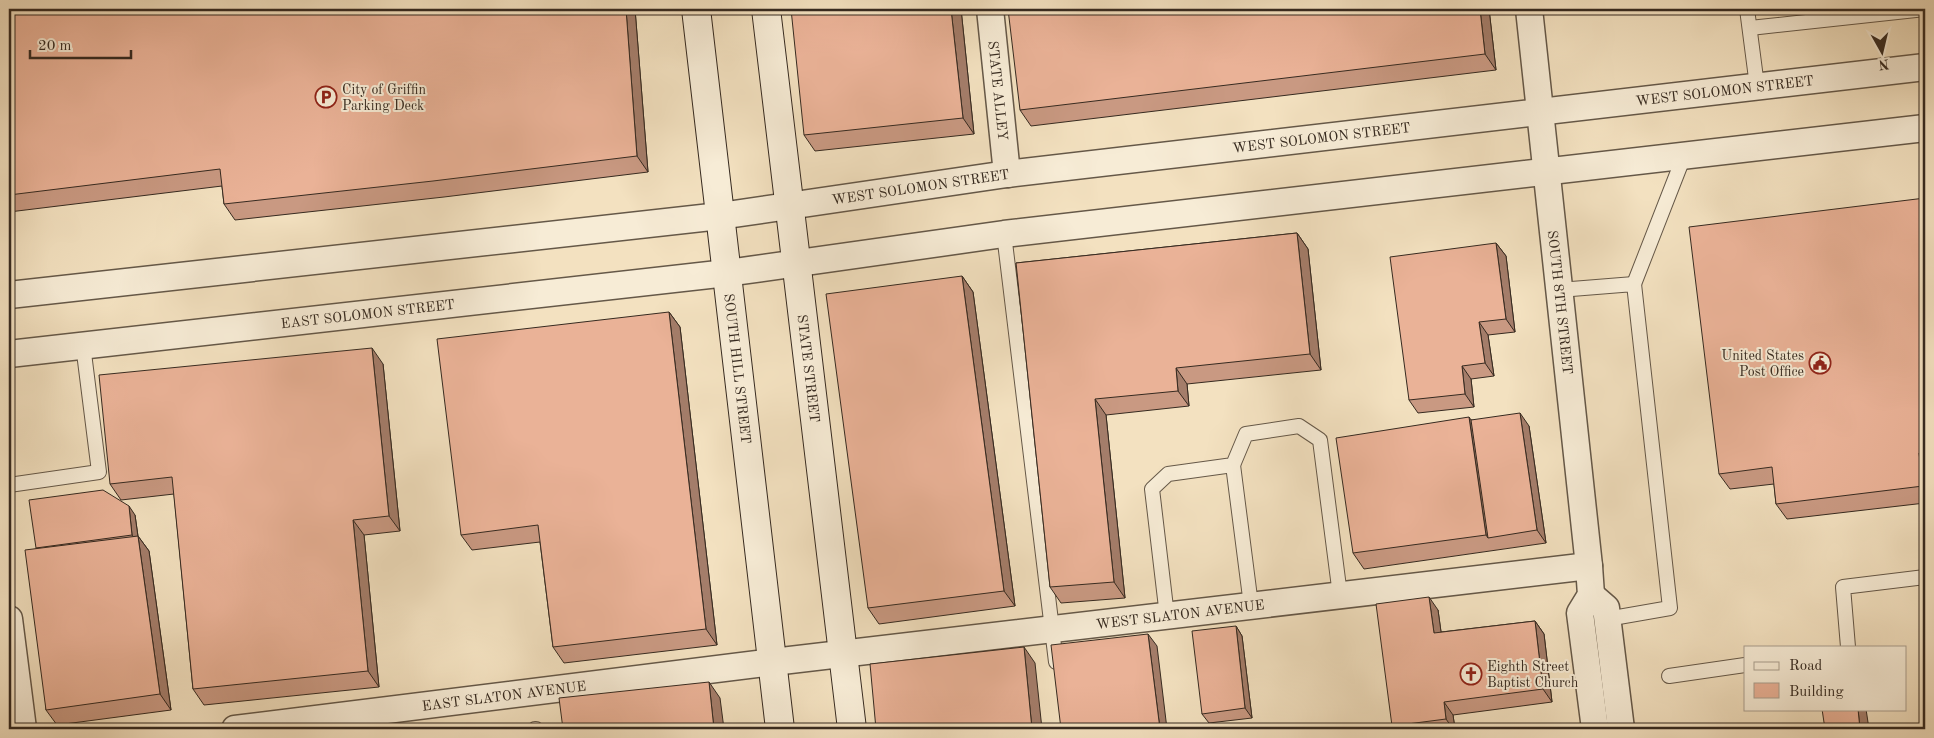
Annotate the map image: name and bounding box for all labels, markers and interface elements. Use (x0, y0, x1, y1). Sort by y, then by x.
scale bar (30, 28, 131, 60)
north arrow (1856, 28, 1906, 78)
text: 20 m (38, 39, 72, 54)
street label: STATE ALLEY (985, 40, 1009, 141)
text: N (1877, 56, 1890, 72)
street label: WEST SOLOMON STREET (1635, 74, 1815, 109)
place label: City of Griffin Parking Deck (342, 83, 427, 113)
parking icon: City of Griffin Parking Deck (314, 85, 338, 109)
street label: WEST SOLOMON STREET (1232, 121, 1411, 156)
street label: WEST SOLOMON STREET (831, 168, 1010, 208)
street label: SOUTH 8TH STREET (1545, 229, 1574, 375)
street label: SOUTH HILL STREET (721, 293, 753, 445)
street label: EAST SOLOMON STREET (280, 298, 456, 331)
street label: STATE STREET (795, 314, 821, 423)
place label: United States Post Office (1721, 349, 1804, 379)
public building icon: United States Post Office (1808, 351, 1832, 375)
street label: WEST SLATON AVENUE (1095, 598, 1265, 632)
legend (1744, 646, 1906, 710)
text: Road (1789, 659, 1823, 674)
place label: Eighth Street Baptist Church (1487, 660, 1579, 690)
church icon: Eighth Street Baptist Church (1459, 662, 1483, 686)
street label: EAST SLATON AVENUE (421, 679, 587, 714)
text: Building (1789, 685, 1844, 700)

